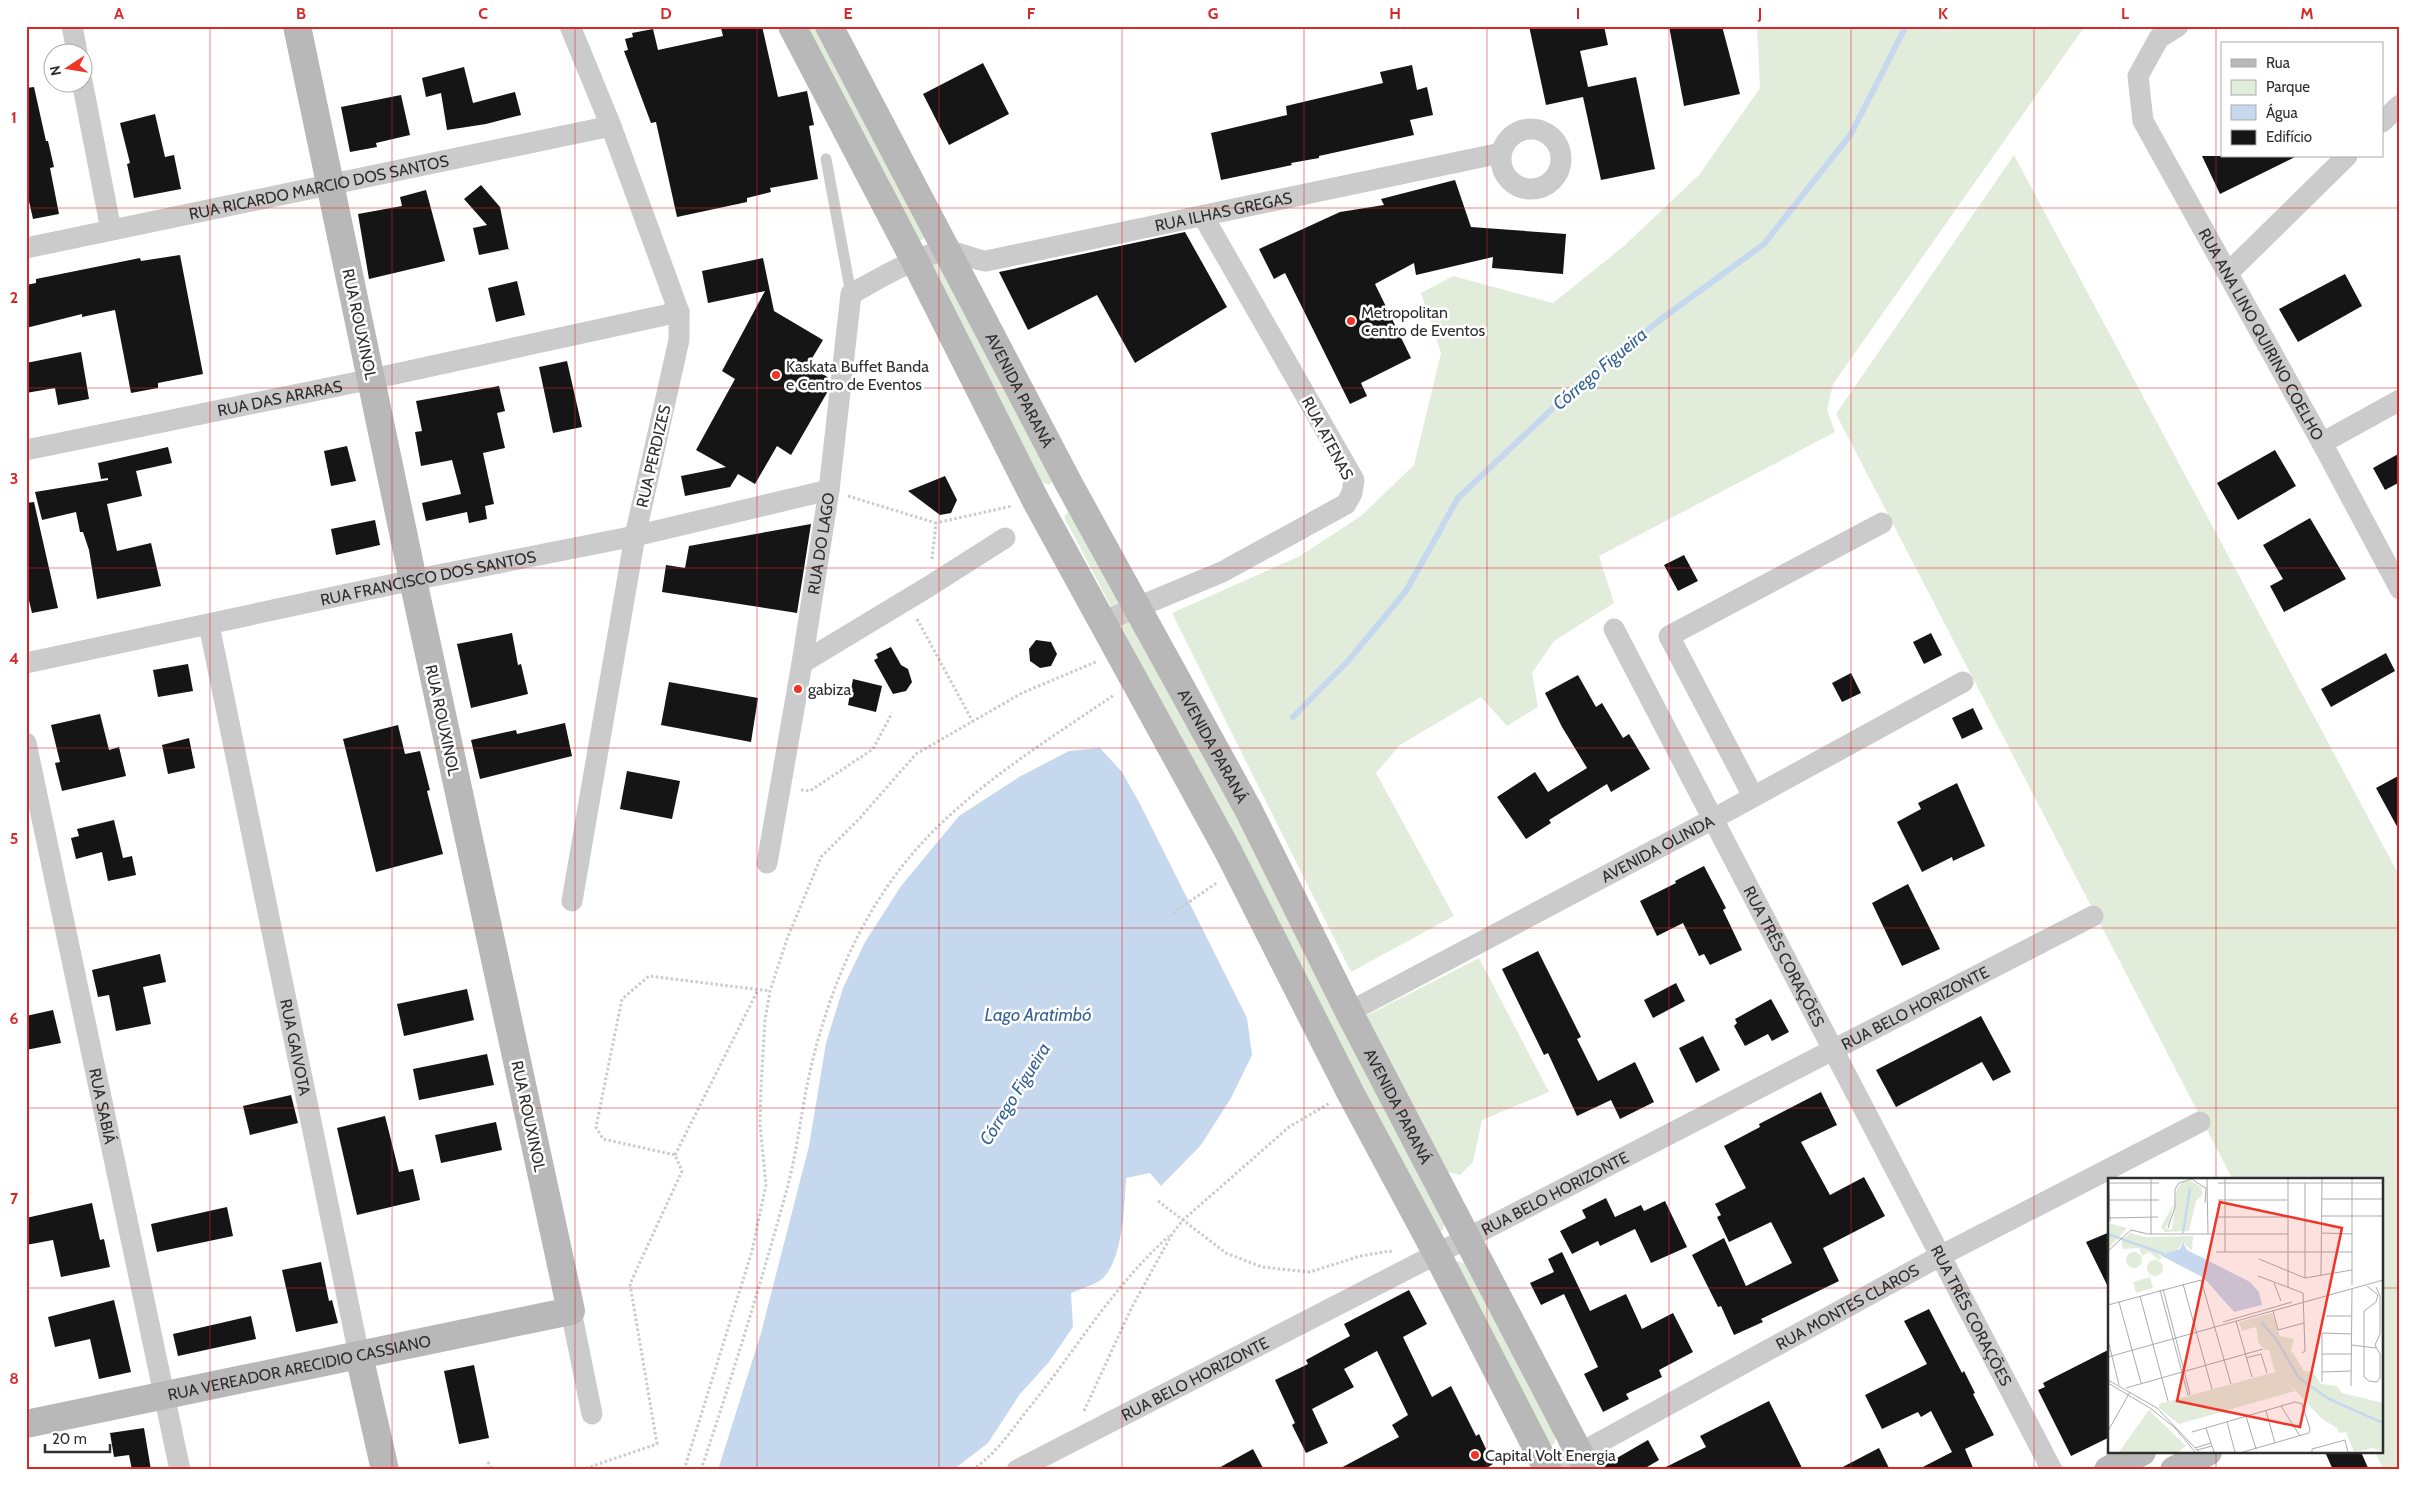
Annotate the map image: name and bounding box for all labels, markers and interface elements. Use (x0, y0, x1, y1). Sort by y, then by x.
text: A (114, 4, 124, 23)
text: B (296, 4, 306, 23)
text: C (478, 4, 488, 23)
text: D (660, 4, 672, 23)
text: E (843, 4, 853, 23)
text: F (1027, 4, 1036, 23)
text: G (1208, 4, 1218, 23)
text: H (1389, 4, 1401, 23)
text: I (1576, 4, 1580, 23)
text: J (1757, 4, 1762, 23)
text: K (1938, 4, 1948, 23)
text: L (2121, 4, 2129, 23)
text: M (2300, 4, 2314, 23)
north arrow (42, 42, 92, 92)
legend (2221, 42, 2384, 158)
text: Rua (2266, 54, 2291, 72)
text: N (45, 64, 65, 77)
text: Parque (2266, 78, 2310, 96)
text: Água (2266, 103, 2298, 122)
text: 1 (11, 108, 17, 127)
text: Edifício (2266, 128, 2312, 146)
street label: RUA RICARDO MARCIO DOS SANTOS (187, 151, 450, 224)
street label: RUA ILHAS GREGAS (1153, 188, 1294, 235)
street label: RUA ANA LINO QUIRINO COELHO (2194, 225, 2328, 444)
street label: RUA ROUXINOL (338, 267, 381, 381)
text: 2 (10, 288, 18, 307)
place label: Metropolitan Centro de Eventos (1361, 303, 1485, 340)
marker: Metropolitan Centro de Eventos (1345, 315, 1357, 327)
water label: Córrego Figueira (1548, 323, 1652, 415)
street label: AVENIDA PARANÁ (981, 330, 1057, 451)
place label: Kaskata Buffet Banda e Centro de Eventos (786, 357, 929, 394)
marker: Kaskata Buffet Banda e Centro de Eventos (770, 369, 782, 381)
street label: RUA DAS ARARAS (216, 376, 344, 420)
street label: RUA ATENAS (1298, 393, 1357, 483)
street label: RUA PERDIZES (632, 403, 675, 509)
text: 3 (10, 469, 18, 488)
street label: RUA DO LAGO (804, 491, 838, 596)
street label: RUA FRANCISCO DOS SANTOS (319, 547, 538, 610)
text: 4 (9, 649, 19, 668)
street label: RUA ROUXINOL (421, 663, 464, 777)
place label: gabiza (808, 680, 851, 699)
marker: gabiza (792, 683, 804, 695)
street label: AVENIDA PARANÁ (1174, 686, 1252, 806)
street label: AVENIDA OLINDA (1598, 811, 1717, 887)
text: 5 (10, 829, 18, 848)
street label: RUA TRÊS CORAÇÕES (1740, 883, 1828, 1030)
street label: RUA BELO HORIZONTE (1838, 962, 1992, 1054)
street label: RUA GAIVOTA (276, 997, 314, 1097)
water label: Lago Aratimbó (985, 1004, 1091, 1026)
text: 6 (10, 1009, 19, 1028)
water label: Córrego Figueira (975, 1039, 1055, 1149)
street label: AVENIDA PARANÁ (1360, 1046, 1436, 1167)
street label: RUA ROUXINOL (507, 1059, 550, 1173)
street label: RUA SABIÁ (85, 1066, 120, 1146)
street label: RUA BELO HORIZONTE (1478, 1148, 1632, 1239)
inset map (2108, 1178, 2384, 1454)
text: 7 (10, 1189, 19, 1208)
street label: RUA TRÊS CORAÇÕES (1927, 1242, 2016, 1389)
street label: RUA MONTES CLAROS (1773, 1260, 1922, 1354)
street label: RUA VEREADOR ARECIDIO CASSIANO (166, 1331, 433, 1404)
street label: RUA BELO HORIZONTE (1118, 1333, 1272, 1425)
text: 8 (9, 1369, 19, 1388)
scale bar (45, 1421, 110, 1453)
text: 20 m (52, 1430, 87, 1448)
place label: Capital Volt Energia (1485, 1446, 1616, 1465)
marker: Capital Volt Energia (1469, 1449, 1481, 1461)

